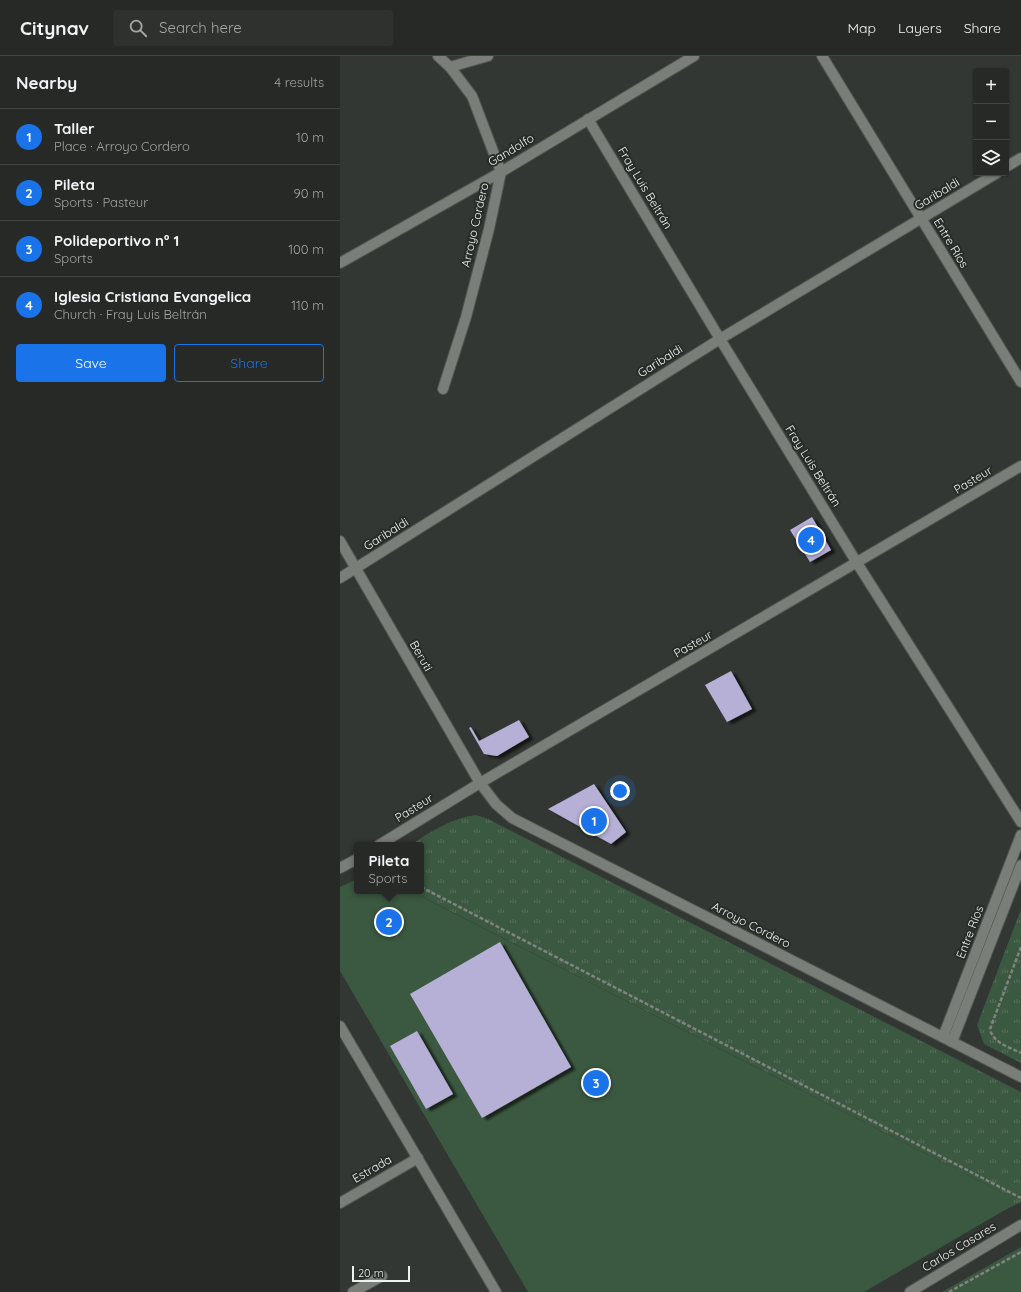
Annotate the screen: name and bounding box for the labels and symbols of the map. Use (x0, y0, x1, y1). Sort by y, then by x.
street label: Gandolfo (485, 130, 537, 169)
street label: Fray Luis Beltrán (615, 144, 676, 232)
street label: Garibaldi (911, 174, 962, 213)
street label: Arroyo Cordero (457, 181, 492, 269)
street label: Entre Ríos (931, 215, 972, 271)
street label: Garibaldi (635, 341, 685, 380)
street label: Fray Luis Beltrán (782, 422, 844, 509)
street label: Pasteur (951, 462, 995, 497)
street label: Garibaldi (361, 514, 411, 553)
pin: 4 (798, 525, 824, 555)
street label: Pasteur (671, 626, 715, 661)
street label: Beruti (407, 638, 436, 674)
your location (610, 781, 630, 801)
street label: Pasteur (392, 790, 436, 825)
pin: 1 (581, 806, 607, 836)
street label: Arroyo Cordero (709, 898, 793, 951)
street label: Entre Ríos (953, 903, 987, 961)
pin: 2 (376, 907, 402, 937)
pin: 3 (583, 1068, 609, 1098)
street label: Estrada (349, 1151, 394, 1186)
street label: Carlos Casares (919, 1218, 999, 1274)
scale bar (352, 1264, 410, 1283)

